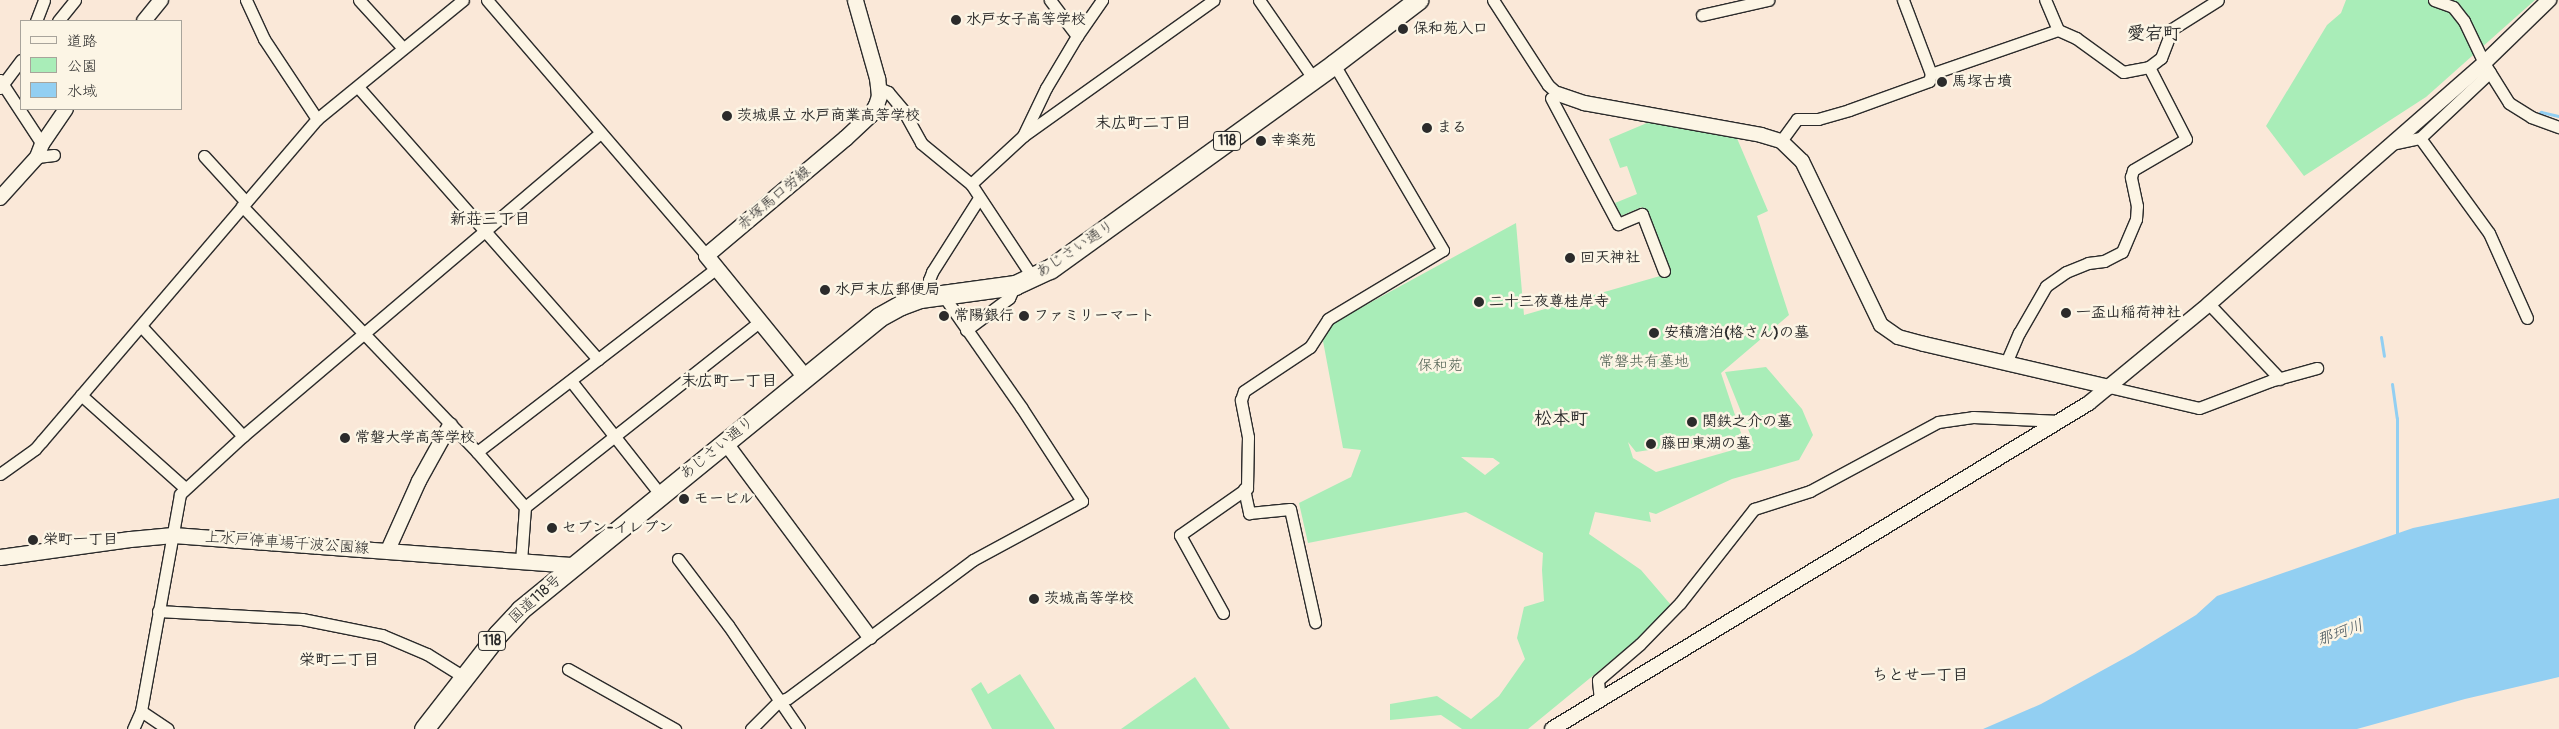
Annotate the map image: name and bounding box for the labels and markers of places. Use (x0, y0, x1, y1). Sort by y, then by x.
place label: 水戸女子高等学校 (966, 11, 1086, 29)
marker: 水戸女子高等学校 (950, 14, 962, 26)
place label: 保和苑入口 (1413, 20, 1488, 38)
marker: 保和苑入口 (1397, 23, 1409, 35)
place label: 馬塚古墳 (1952, 73, 2012, 91)
marker: 馬塚古墳 (1936, 76, 1948, 88)
place label: 茨城県立 水戸商業高等学校 (737, 107, 920, 125)
marker: 茨城県立 水戸商業高等学校 (721, 110, 733, 122)
place label: まる (1437, 119, 1467, 137)
marker: まる (1421, 122, 1433, 134)
place label: 幸楽苑 (1271, 132, 1316, 150)
marker: 幸楽苑 (1255, 135, 1267, 147)
place label: 回天神社 (1580, 249, 1640, 267)
marker: 回天神社 (1564, 252, 1576, 264)
place label: 水戸末広郵便局 (835, 281, 940, 299)
marker: 水戸末広郵便局 (819, 284, 831, 296)
place label: 二十三夜尊桂岸寺 (1489, 293, 1609, 311)
marker: 二十三夜尊桂岸寺 (1473, 296, 1485, 308)
place label: 一盃山稲荷神社 (2076, 304, 2181, 322)
place label: 常陽銀行 (954, 307, 1014, 325)
place label: ファミリーマート (1034, 307, 1154, 325)
marker: 一盃山稲荷神社 (2060, 307, 2072, 319)
marker: 常陽銀行 (938, 310, 950, 322)
marker: ファミリーマート (1018, 310, 1030, 322)
place label: 安積澹泊(格さん)の墓 (1664, 324, 1809, 342)
marker: 安積澹泊(格さん)の墓 (1648, 327, 1660, 339)
place label: 関鉄之介の墓 (1702, 413, 1792, 431)
marker: 関鉄之介の墓 (1686, 416, 1698, 428)
place label: 常磐大学高等学校 (355, 429, 475, 447)
marker: 常磐大学高等学校 (339, 432, 351, 444)
place label: 藤田東湖の墓 (1661, 435, 1751, 453)
marker: 藤田東湖の墓 (1645, 438, 1657, 450)
place label: モービル (694, 490, 754, 508)
marker: モービル (678, 493, 690, 505)
place label: セブン-イレブン (562, 519, 673, 537)
marker: セブン-イレブン (546, 522, 558, 534)
place label: 栄町一丁目 (43, 531, 118, 549)
marker: 栄町一丁目 (27, 534, 39, 546)
place label: 茨城高等学校 (1044, 590, 1134, 608)
marker: 茨城高等学校 (1028, 593, 1040, 605)

